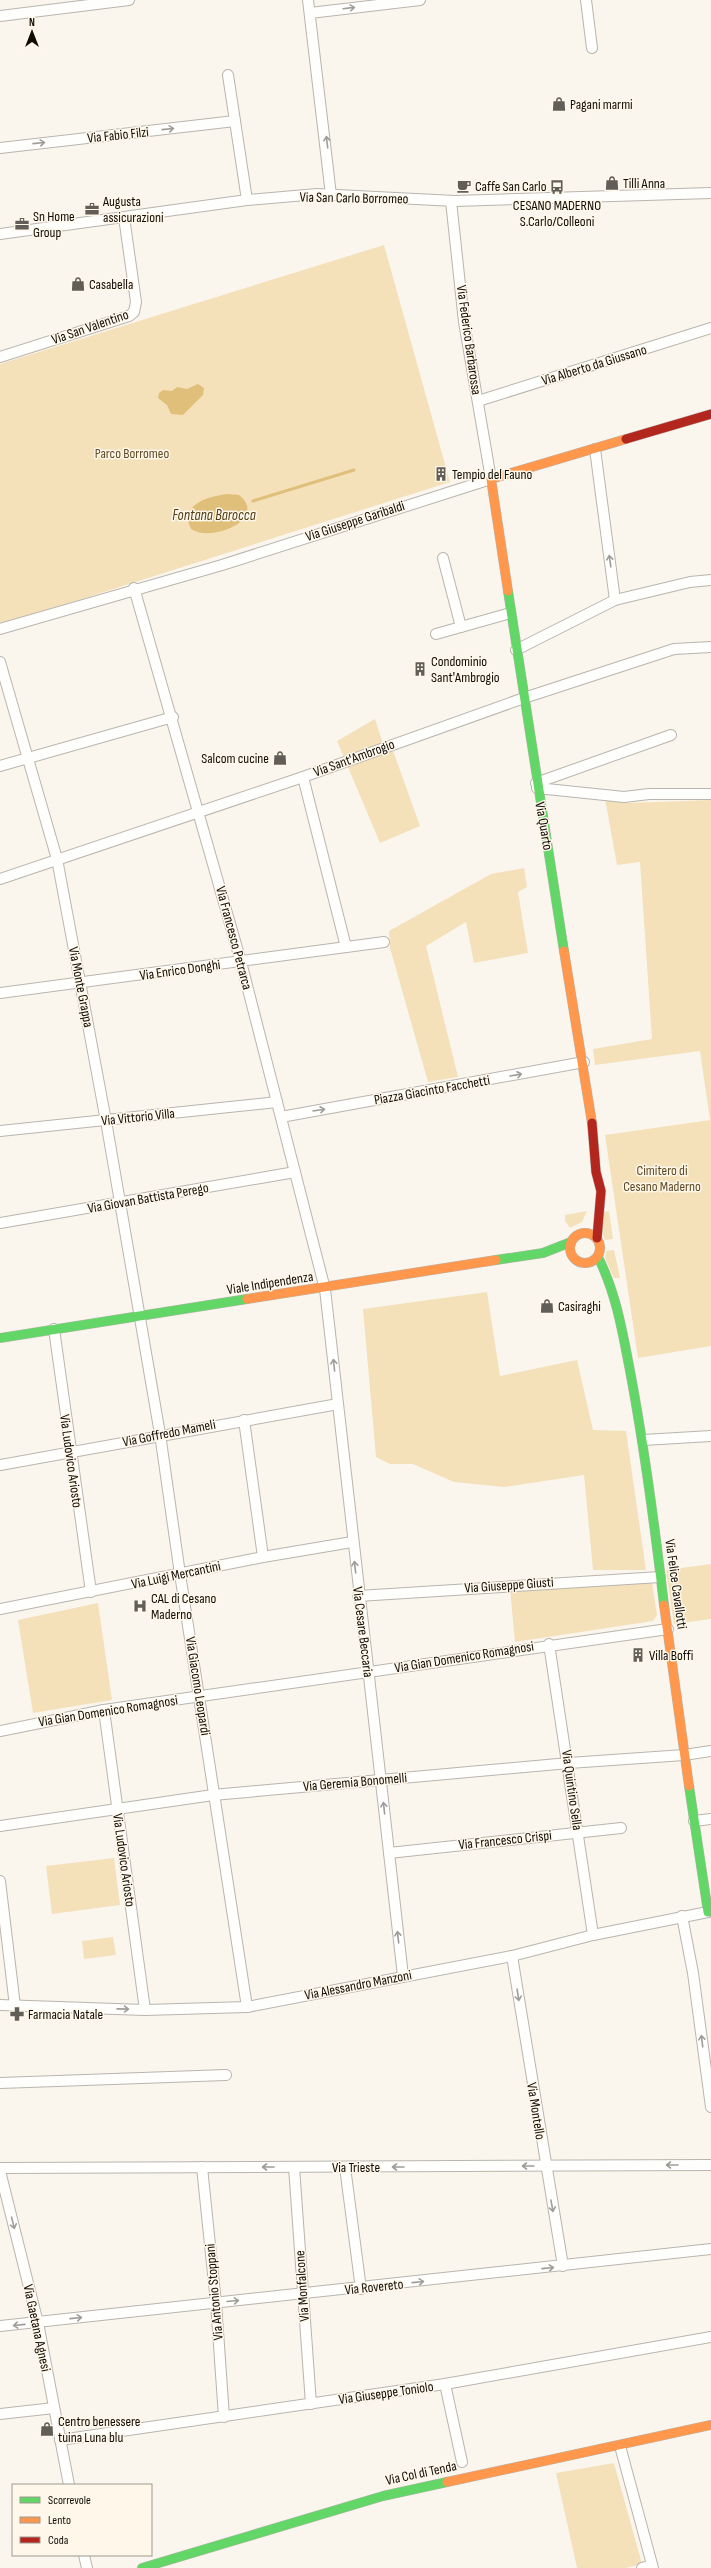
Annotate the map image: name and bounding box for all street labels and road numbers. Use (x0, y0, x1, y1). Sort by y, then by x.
street label: Via Fabio Filzi (86, 123, 150, 147)
street label: Via San Carlo Borromeo (299, 189, 409, 207)
street label: Via Federico Barbarossa (453, 284, 485, 396)
street label: Via San Valentino (49, 306, 131, 348)
street label: Via Alberto da Giussano (539, 341, 649, 389)
street label: Via Giuseppe Garibaldi (303, 497, 407, 545)
street label: Via Sant'Ambrogio (311, 735, 397, 781)
street label: Via Quarto (531, 800, 557, 852)
street label: Via Francesco Petrarca (212, 884, 256, 992)
street label: Via Monte Grappa (65, 945, 97, 1029)
street label: Via Enrico Donghi (139, 956, 221, 984)
street label: Piazza Giacinto Facchetti (373, 1071, 491, 1109)
street label: Via Vittorio Villa (100, 1105, 176, 1129)
street label: Via Giovan Battista Perego (86, 1179, 210, 1217)
street label: Viale Indipendenza (226, 1268, 314, 1298)
street label: Via Ludovico Ariosto (56, 1413, 86, 1509)
street label: Via Goffredo Mameli (121, 1416, 217, 1450)
street label: Via Felice Cavallotti (661, 1538, 691, 1630)
street label: Via Luigi Mercantini (130, 1557, 222, 1593)
street label: Via Giuseppe Giusti (464, 1573, 554, 1597)
street label: Via Cesare Beccaria (349, 1586, 377, 1678)
street label: Via Giacomo Leopardi (182, 1635, 214, 1737)
street label: Via Gian Domenico Romagnosi (393, 1638, 535, 1676)
street label: Via Gian Domenico Romagnosi (37, 1692, 179, 1730)
street label: Via Quintino Sella (558, 1749, 586, 1831)
street label: Via Geremia Bonomelli (302, 1769, 408, 1795)
street label: Via Ludovico Ariosto (109, 1812, 139, 1908)
street label: Via Francesco Crispi (458, 1827, 552, 1853)
street label: Via Alessandro Manzoni (303, 1966, 413, 2004)
street label: Via Montello (523, 2081, 549, 2141)
street label: Via Trieste (332, 2159, 380, 2176)
street label: Via Antonio Stoppani (201, 2243, 227, 2341)
street label: Via Monfalcone (291, 2250, 313, 2322)
street label: Via Rovereto (344, 2275, 404, 2299)
street label: Via Gaetana Agnesi (19, 2283, 55, 2373)
street label: Via Giuseppe Toniolo (338, 2378, 435, 2408)
street label: Via Col di Tenda (384, 2457, 458, 2489)

